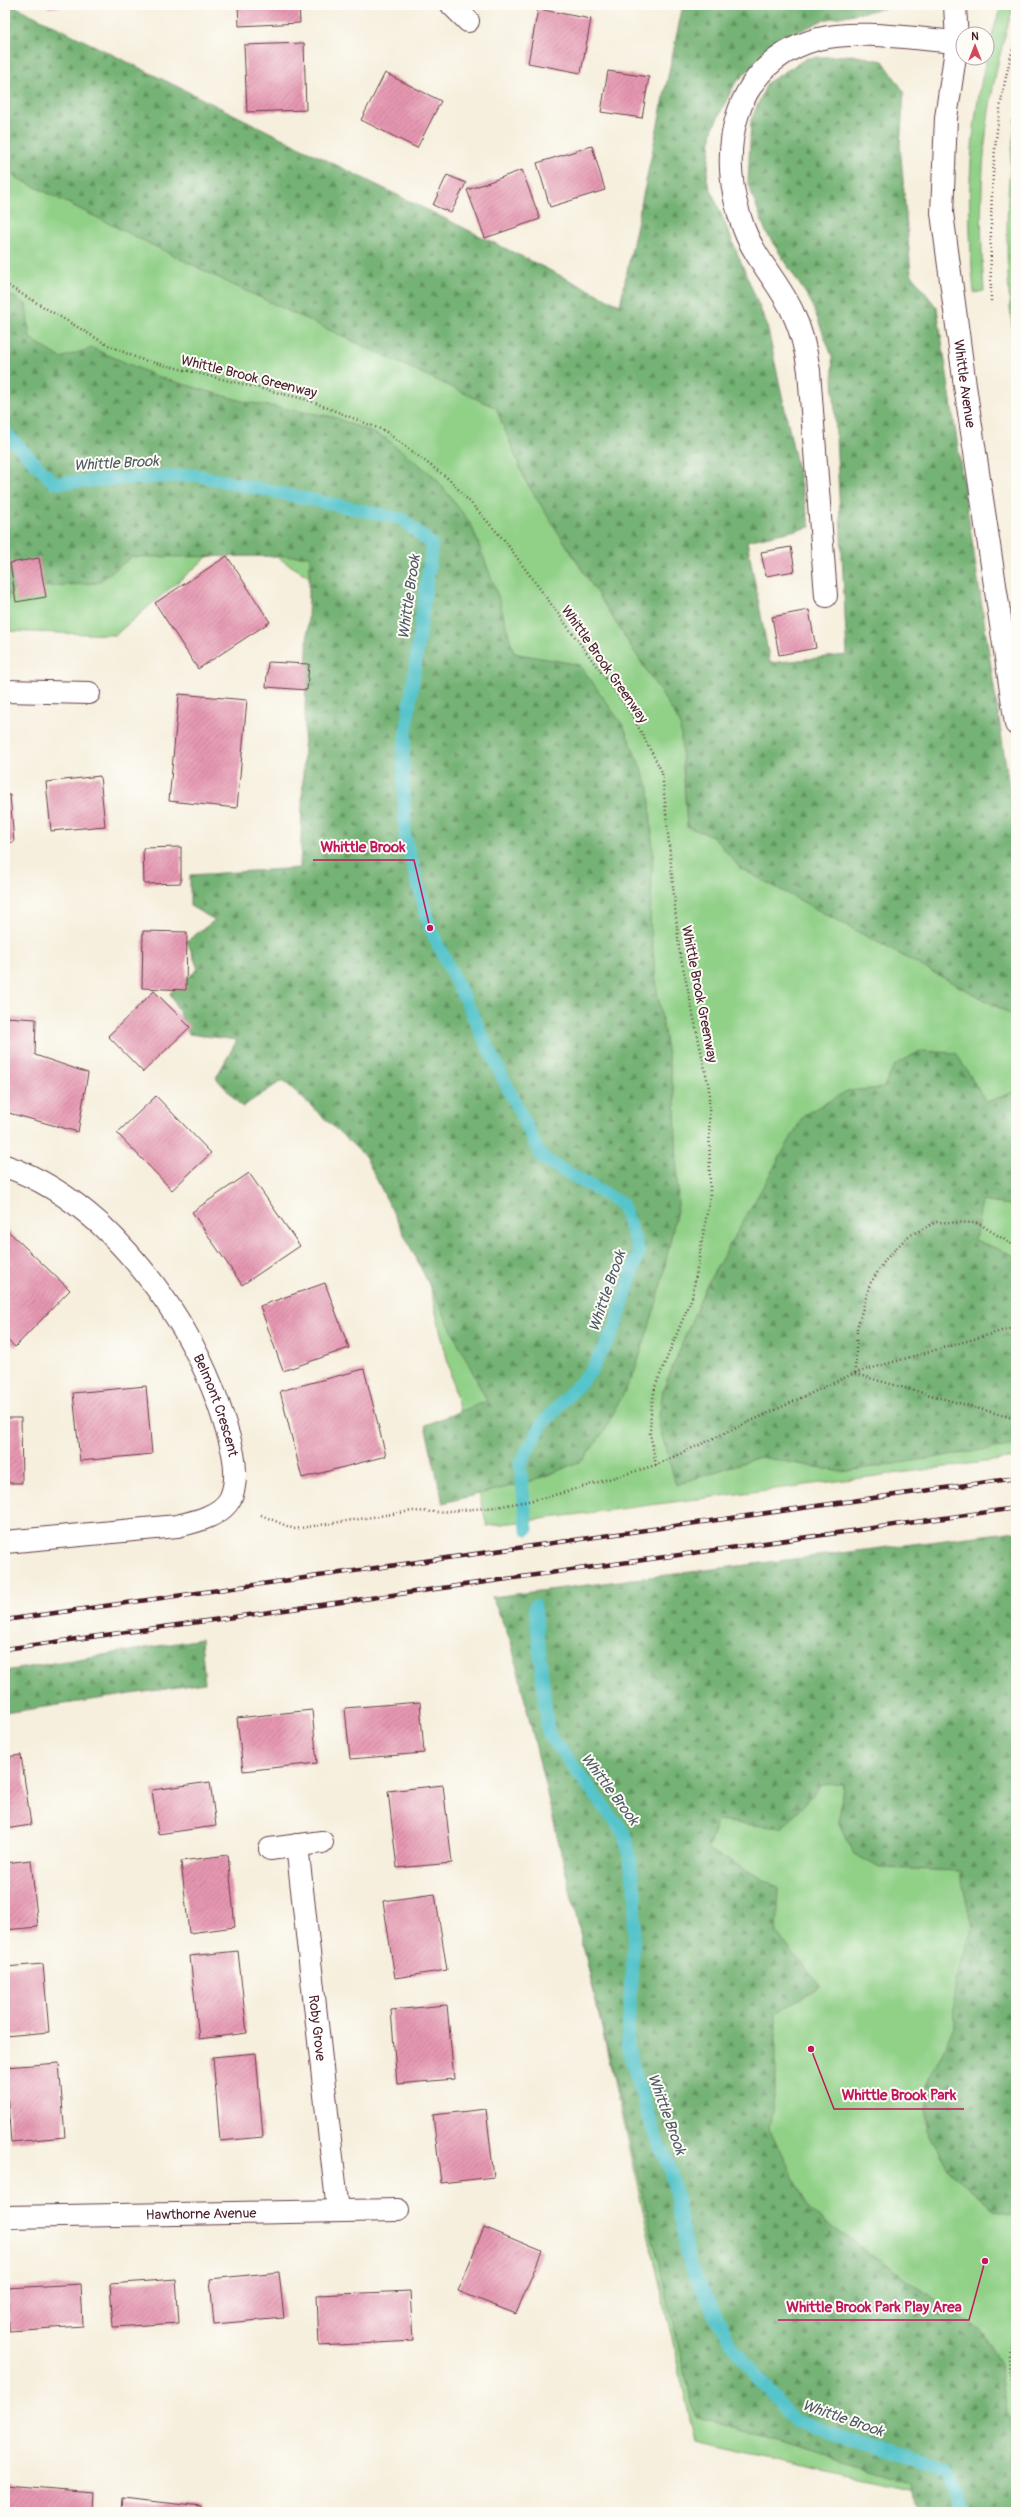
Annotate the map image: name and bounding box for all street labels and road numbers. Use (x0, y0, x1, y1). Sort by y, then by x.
street label: Whittle Avenue (950, 338, 979, 429)
street label: Whittle Brook Greenway (179, 351, 319, 402)
street label: Whittle Brook Greenway (558, 602, 652, 726)
street label: Whittle Brook Greenway (678, 924, 721, 1064)
street label: Belmont Crescent (189, 1351, 242, 1459)
street label: Roby Grove (305, 1994, 329, 2062)
street label: Hawthorne Avenue (146, 2205, 257, 2223)

